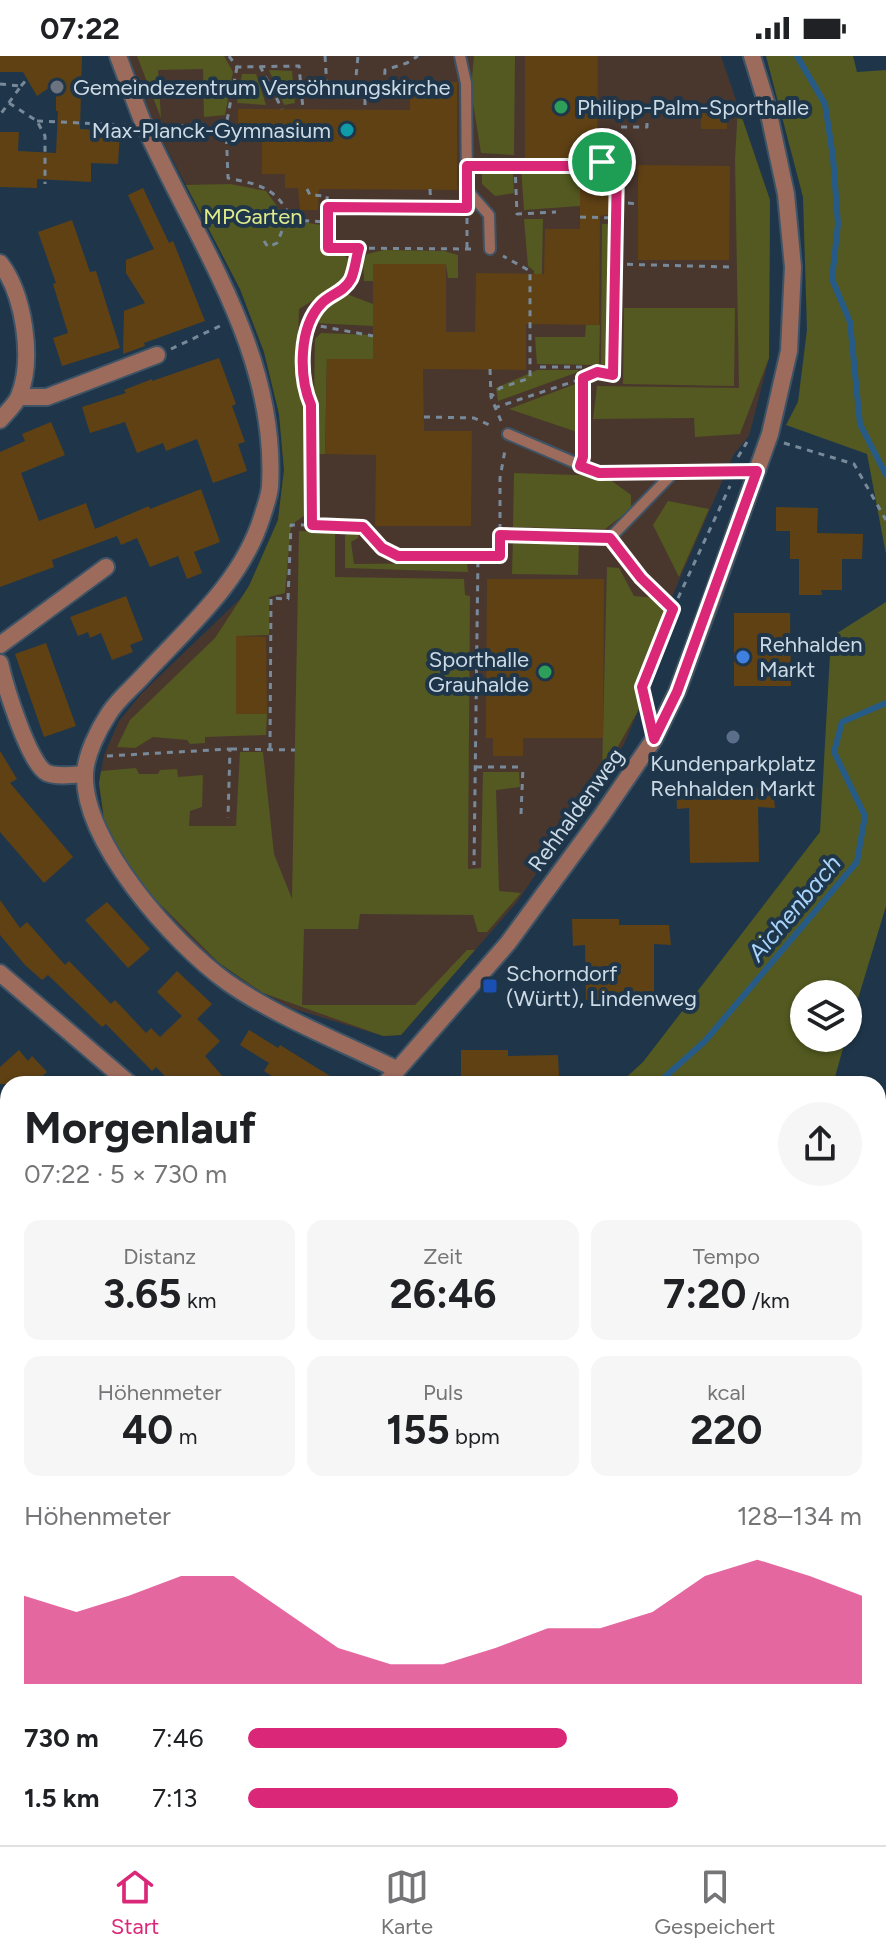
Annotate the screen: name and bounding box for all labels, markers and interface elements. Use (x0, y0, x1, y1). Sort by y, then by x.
text: 07:22 (40, 10, 120, 47)
place label: Gemeindezentrum Versöhnungskirche (73, 74, 451, 101)
marker: Gemeindezentrum Versöhnungskirche (48, 78, 66, 96)
place label: Philipp-Palm-Sporthalle (577, 94, 809, 121)
marker: Philipp-Palm-Sporthalle (552, 98, 570, 116)
place label: Max-Planck-Gymnasium (92, 117, 331, 144)
marker: Max-Planck-Gymnasium (338, 121, 356, 139)
pin (568, 128, 636, 196)
icon: arrive (580, 140, 624, 184)
park label: MPGarten (203, 203, 303, 230)
place label: Rehhalden Markt (759, 631, 863, 683)
place label: Sporthalle Grauhalde (428, 646, 529, 698)
marker: Rehhalden Markt (734, 648, 752, 666)
marker: Sporthalle Grauhalde (536, 663, 554, 681)
marker: Kundenparkplatz Rehhalden Markt (724, 728, 742, 746)
street label: Rehhaldenweg (522, 743, 630, 877)
place label: Kundenparkplatz Rehhalden Markt (650, 750, 816, 802)
water label: Aichenbach (741, 849, 847, 968)
place label: Schorndorf (Württ), Lindenweg (506, 960, 697, 1012)
marker: Schorndorf (Württ), Lindenweg (481, 977, 499, 995)
map controls (790, 980, 862, 1052)
button: layers (790, 980, 862, 1052)
text: Morgenlauf (24, 1101, 256, 1154)
button: share (778, 1102, 862, 1186)
text: 07:22 · 5 × 730 m (24, 1158, 227, 1190)
text: Distanz (123, 1243, 196, 1270)
text: Zeit (423, 1243, 463, 1270)
text: Tempo (693, 1243, 760, 1270)
text: 3.65 (103, 1270, 182, 1318)
text: 26:46 (390, 1270, 496, 1318)
text: 7:20 (663, 1270, 746, 1318)
text: km (182, 1287, 216, 1314)
text: /km (746, 1287, 790, 1314)
text: Höhenmeter (98, 1379, 222, 1406)
text: Puls (423, 1379, 463, 1406)
text: kcal (707, 1379, 746, 1406)
text: 40 (122, 1406, 173, 1454)
text: 155 (386, 1406, 450, 1454)
text: 220 (690, 1406, 762, 1454)
text: m (173, 1423, 197, 1450)
text: bpm (450, 1423, 500, 1450)
text: Höhenmeter (24, 1500, 171, 1532)
text: 128–134 m (737, 1500, 862, 1532)
text: 730 m (24, 1722, 99, 1754)
text: 7:46 (152, 1722, 203, 1754)
text: 1.5 km (24, 1782, 99, 1814)
text: 7:13 (152, 1782, 197, 1814)
tab: Start (111, 1865, 159, 1940)
tab: Karte (381, 1865, 433, 1940)
tab: Gespeichert (654, 1865, 775, 1940)

